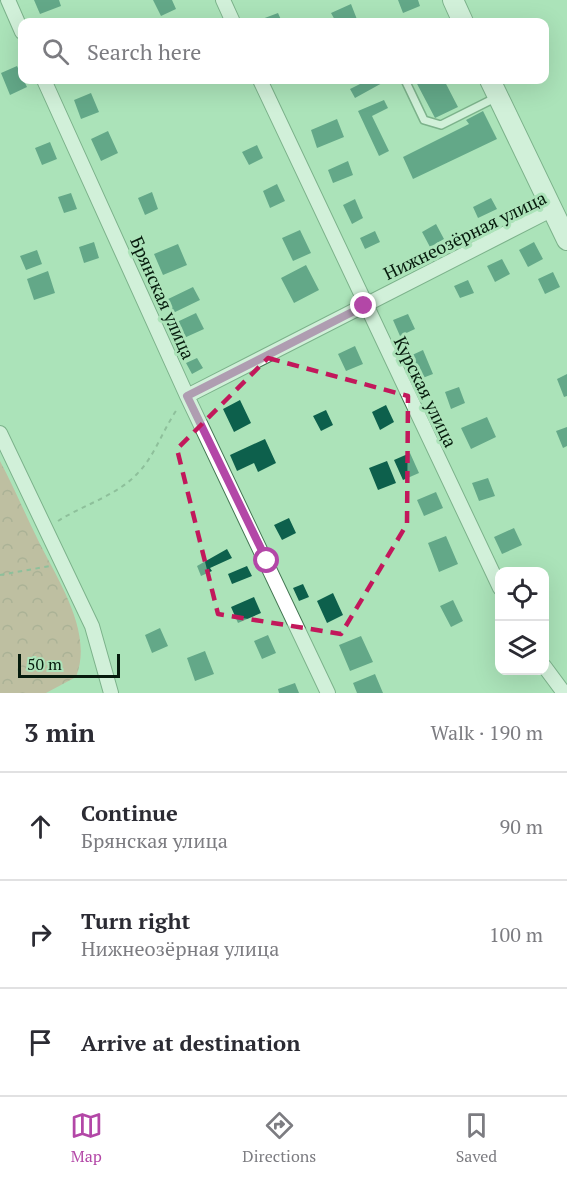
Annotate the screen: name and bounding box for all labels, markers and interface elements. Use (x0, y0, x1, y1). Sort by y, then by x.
search box (18, 18, 549, 84)
icon: search (39, 35, 72, 68)
text: Search here (87, 37, 201, 66)
street label: Нижнеозёрная улица (379, 185, 550, 285)
street label: Брянская улица (125, 232, 201, 363)
route end (350, 292, 376, 318)
street label: Курская улица (389, 332, 463, 451)
route start (253, 547, 279, 573)
map controls (495, 567, 549, 675)
button: locate (495, 567, 549, 621)
button: layers (495, 621, 549, 675)
scale bar (18, 651, 120, 678)
text: 50 m (27, 653, 62, 675)
text: 3 min (24, 715, 95, 749)
text: Walk · 190 m (431, 719, 543, 746)
text: Continue (81, 798, 178, 827)
icon: ahead (24, 810, 57, 843)
text: 90 m (500, 813, 543, 840)
text: Брянская улица (81, 827, 228, 854)
text: Turn right (81, 906, 190, 935)
icon: right (24, 918, 57, 951)
text: 100 m (489, 921, 543, 948)
text: Нижнеозёрная улица (81, 935, 279, 962)
icon: arrive (24, 1026, 57, 1059)
text: Arrive at destination (81, 1028, 300, 1057)
tab: Map (70, 1109, 103, 1167)
tab: Directions (242, 1109, 316, 1167)
tab: Saved (456, 1109, 497, 1167)

